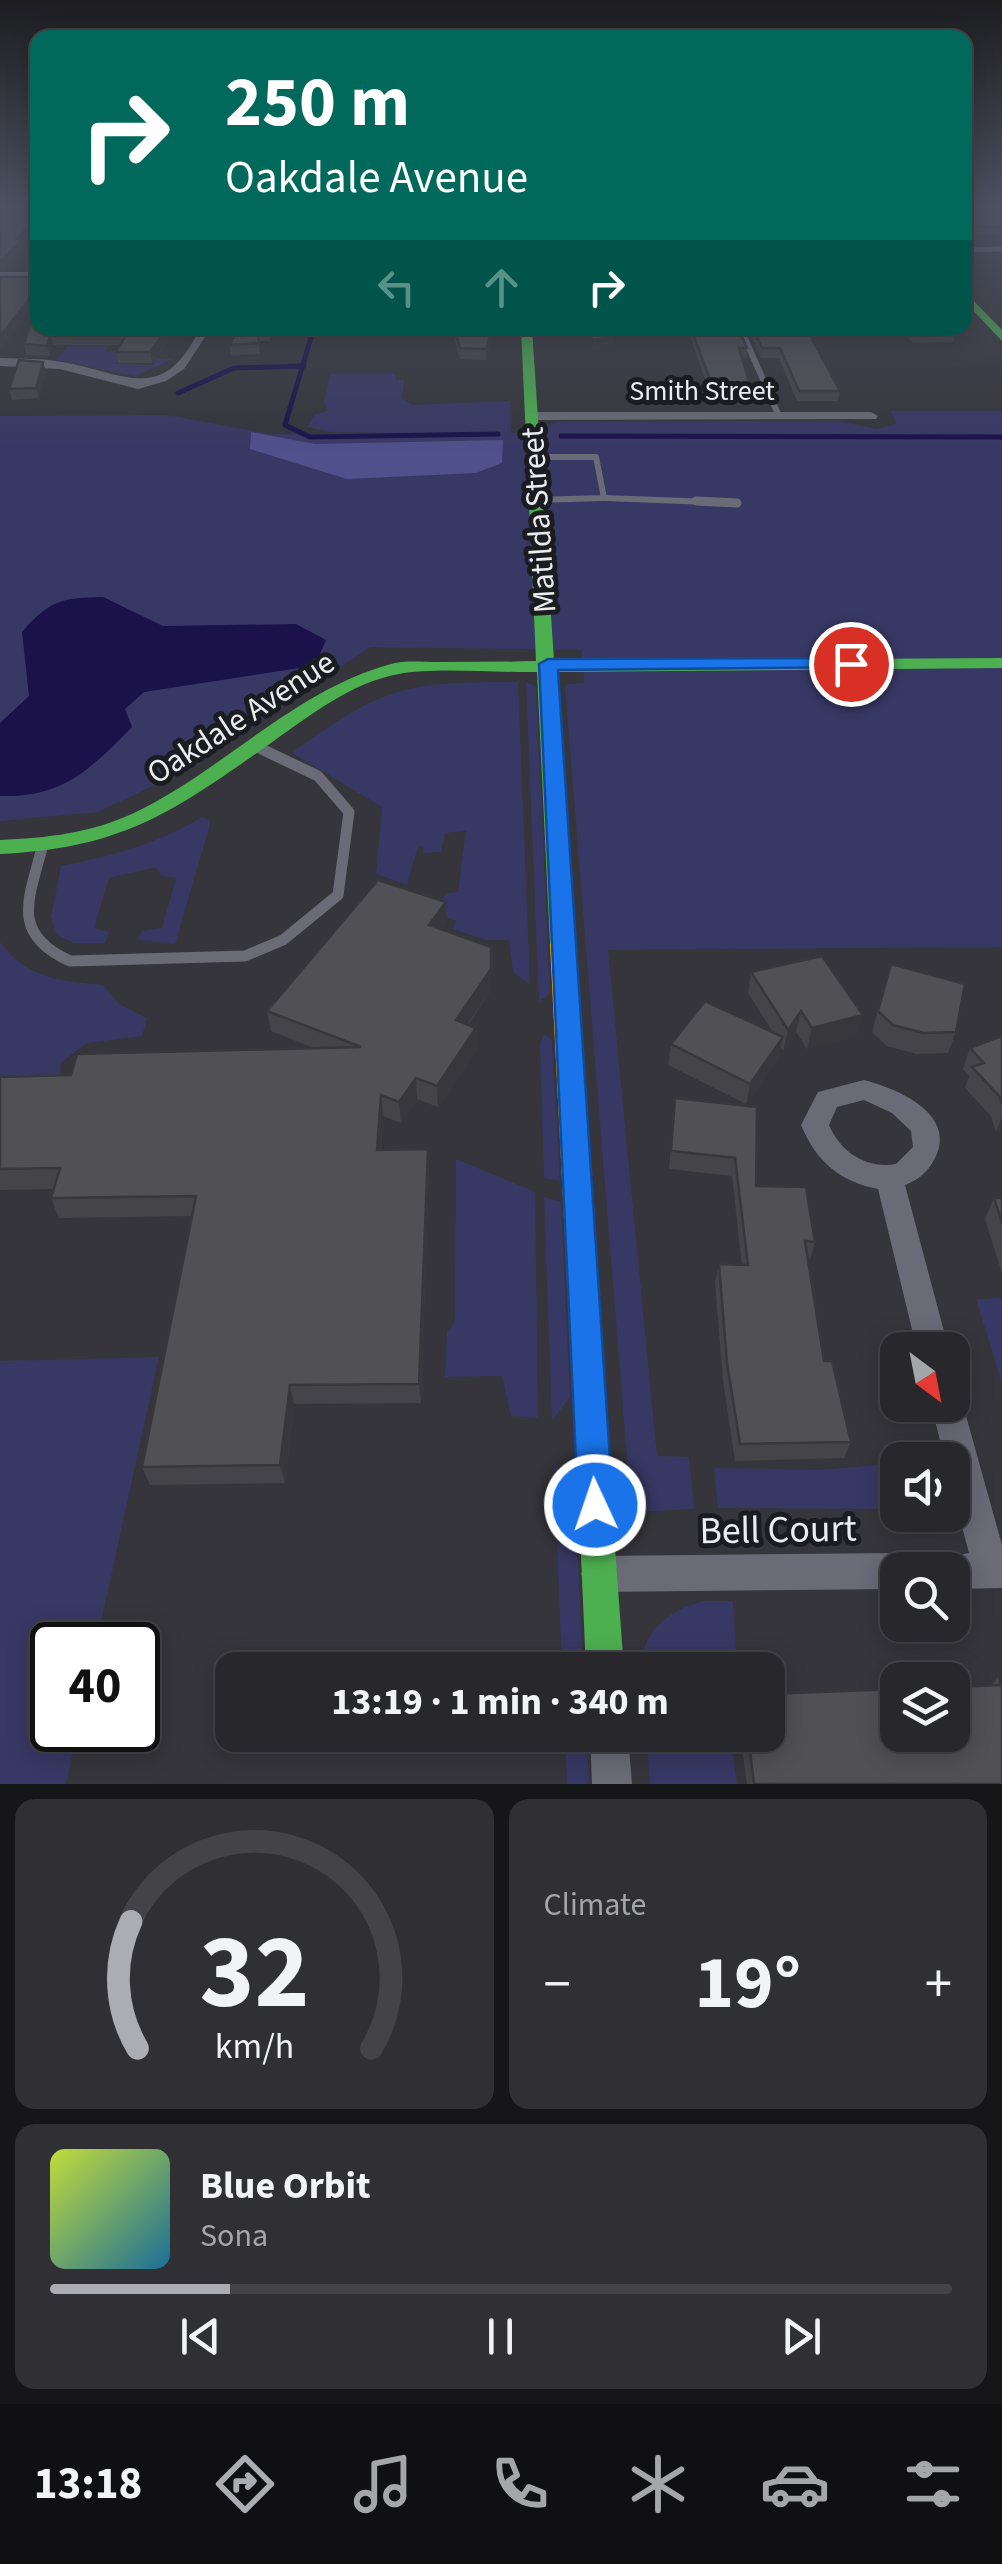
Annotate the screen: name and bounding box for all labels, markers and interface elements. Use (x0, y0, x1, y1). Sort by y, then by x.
text: 250 m (225, 53, 410, 153)
icon: right (60, 70, 190, 200)
text: Oakdale Avenue (225, 146, 528, 210)
icon: left (369, 260, 424, 315)
icon: ahead (474, 260, 529, 315)
icon: right (579, 260, 634, 315)
street label: Smith Street (629, 371, 775, 411)
street label: Matilda Street (510, 425, 568, 615)
pin (809, 622, 894, 707)
icon: arrive (824, 637, 879, 692)
street label: Oakdale Avenue (138, 640, 344, 796)
north arrow (880, 1332, 970, 1422)
map controls (880, 1332, 970, 1752)
button: sound (880, 1442, 970, 1532)
position arrow (543, 1453, 647, 1557)
street label: Bell Court (699, 1502, 857, 1558)
button: search (880, 1552, 970, 1642)
speed limit sign: 40 (30, 1622, 160, 1752)
button: layers (880, 1662, 970, 1752)
text: 13:19 · 1 min · 340 m (331, 1675, 669, 1729)
text: Climate (544, 1882, 646, 1928)
text: 32 (199, 1900, 309, 2048)
text: 19° (694, 1930, 801, 2037)
text: − (544, 1946, 571, 2024)
text: + (925, 1946, 952, 2024)
text: km/h (215, 2021, 294, 2072)
text: Blue Orbit (200, 2159, 371, 2213)
text: Sona (200, 2213, 268, 2259)
icon: previous (173, 2309, 228, 2364)
icon: pause (473, 2309, 528, 2364)
icon: next (774, 2309, 829, 2364)
icon: directions (210, 2449, 280, 2519)
icon: music (348, 2449, 418, 2519)
icon: phone (485, 2449, 555, 2519)
icon: climate (623, 2449, 693, 2519)
icon: car (760, 2449, 830, 2519)
icon: filters (898, 2449, 968, 2519)
text: 13:18 (34, 2452, 142, 2516)

